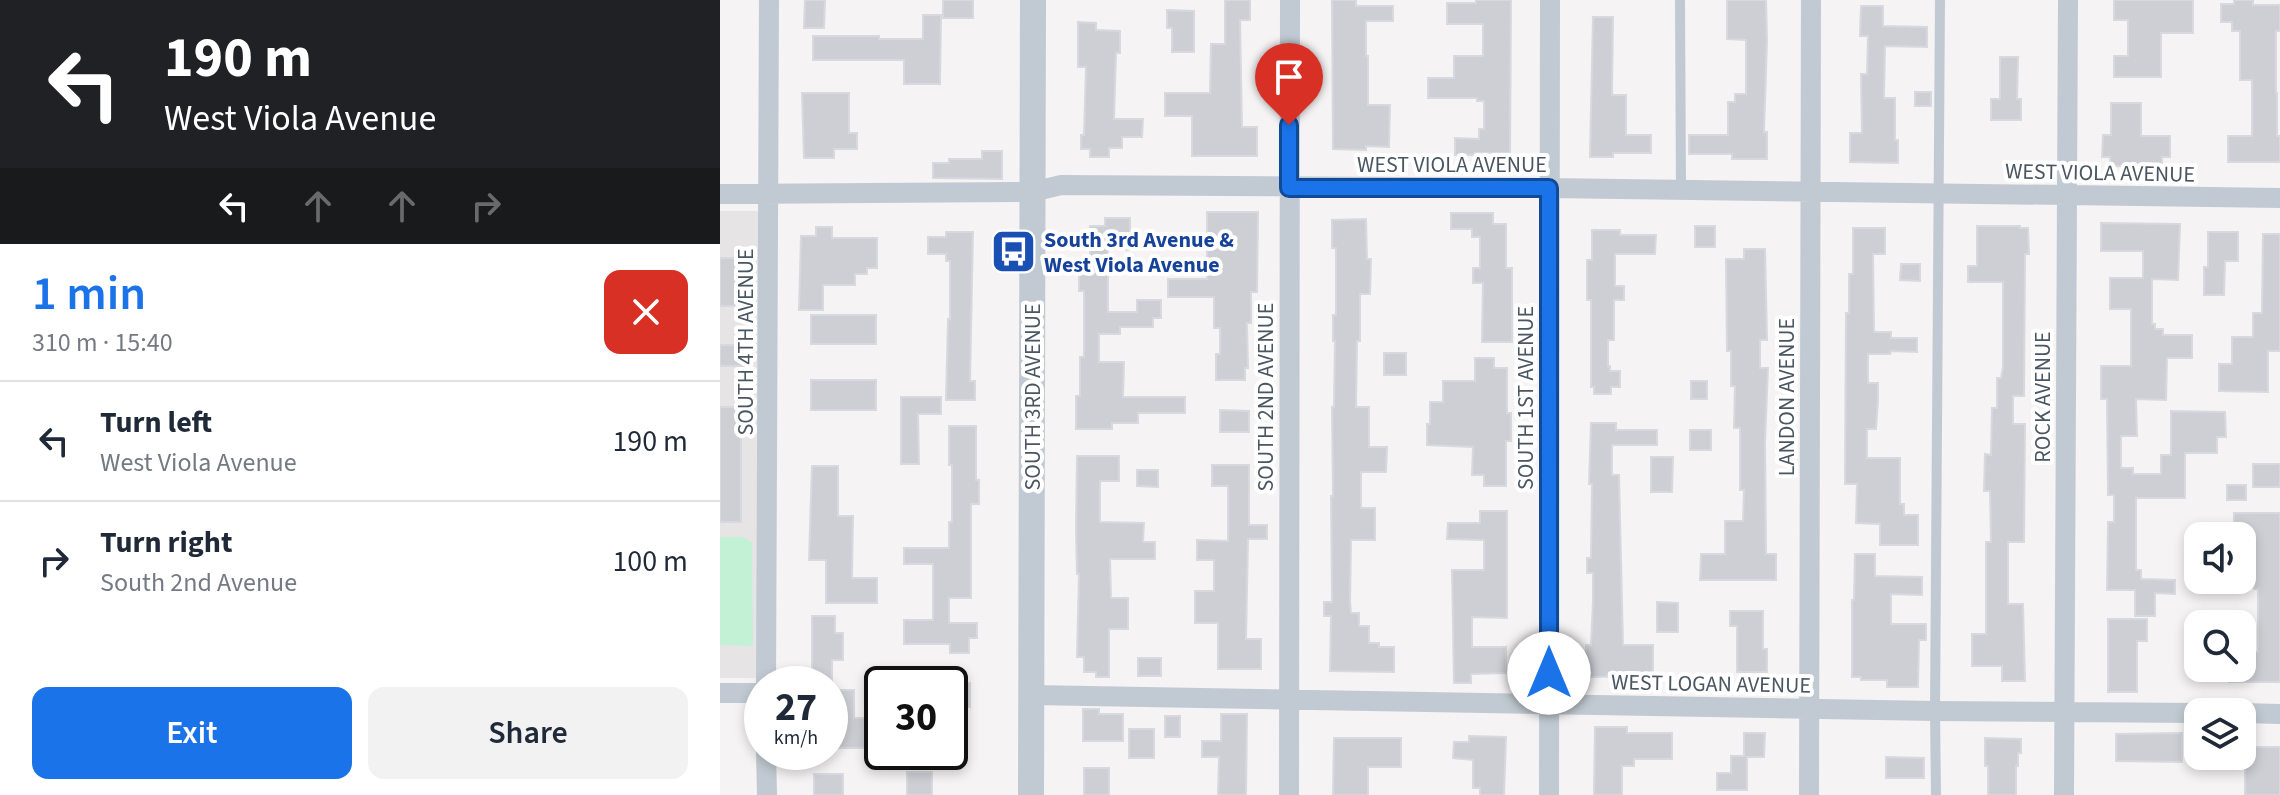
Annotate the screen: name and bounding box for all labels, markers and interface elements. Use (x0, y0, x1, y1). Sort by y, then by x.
text: 190 m (164, 19, 312, 98)
icon: left (32, 32, 136, 136)
pin (1255, 43, 1323, 125)
icon: arrive (1267, 55, 1311, 99)
text: West Viola Avenue (164, 93, 436, 144)
street label: WEST VIOLA AVENUE (1357, 149, 1547, 181)
street label: WEST VIOLA AVENUE (2005, 155, 2195, 191)
icon: left (212, 184, 256, 228)
icon: ahead (296, 184, 340, 228)
icon: ahead (380, 184, 424, 228)
icon: right (464, 184, 508, 228)
place label: South 3rd Avenue & West Viola Avenue (1044, 224, 1234, 281)
bus stop icon: South 3rd Avenue & West Viola Avenue (989, 228, 1037, 276)
street label: SOUTH 4TH AVENUE (730, 248, 762, 436)
text: 1 min (32, 260, 146, 328)
button: close (604, 270, 688, 354)
street label: SOUTH 3RD AVENUE (1017, 303, 1049, 491)
street label: SOUTH 2ND AVENUE (1250, 303, 1282, 491)
street label: SOUTH 1ST AVENUE (1510, 306, 1542, 490)
street label: LANDON AVENUE (1771, 318, 1803, 476)
text: 310 m · 15:40 (32, 324, 173, 361)
street label: ROCK AVENUE (2027, 331, 2059, 463)
text: Turn left (100, 401, 212, 444)
icon: left (32, 419, 76, 463)
text: 190 m (612, 420, 688, 463)
text: West Viola Avenue (100, 444, 297, 481)
text: Turn right (100, 521, 232, 564)
map controls (2184, 522, 2256, 770)
button: sound (2184, 522, 2256, 594)
icon: right (32, 539, 76, 583)
text: 100 m (612, 540, 688, 583)
text: South 2nd Avenue (100, 564, 297, 601)
button: search (2184, 610, 2256, 682)
position arrow (1507, 631, 1591, 715)
speed limit sign: 30 (864, 666, 968, 770)
street label: WEST LOGAN AVENUE (1611, 666, 1811, 702)
text: 27 (775, 679, 817, 736)
button: Exit (32, 687, 352, 779)
button: Share (368, 687, 688, 779)
button: layers (2184, 698, 2256, 770)
text: km/h (774, 724, 818, 752)

